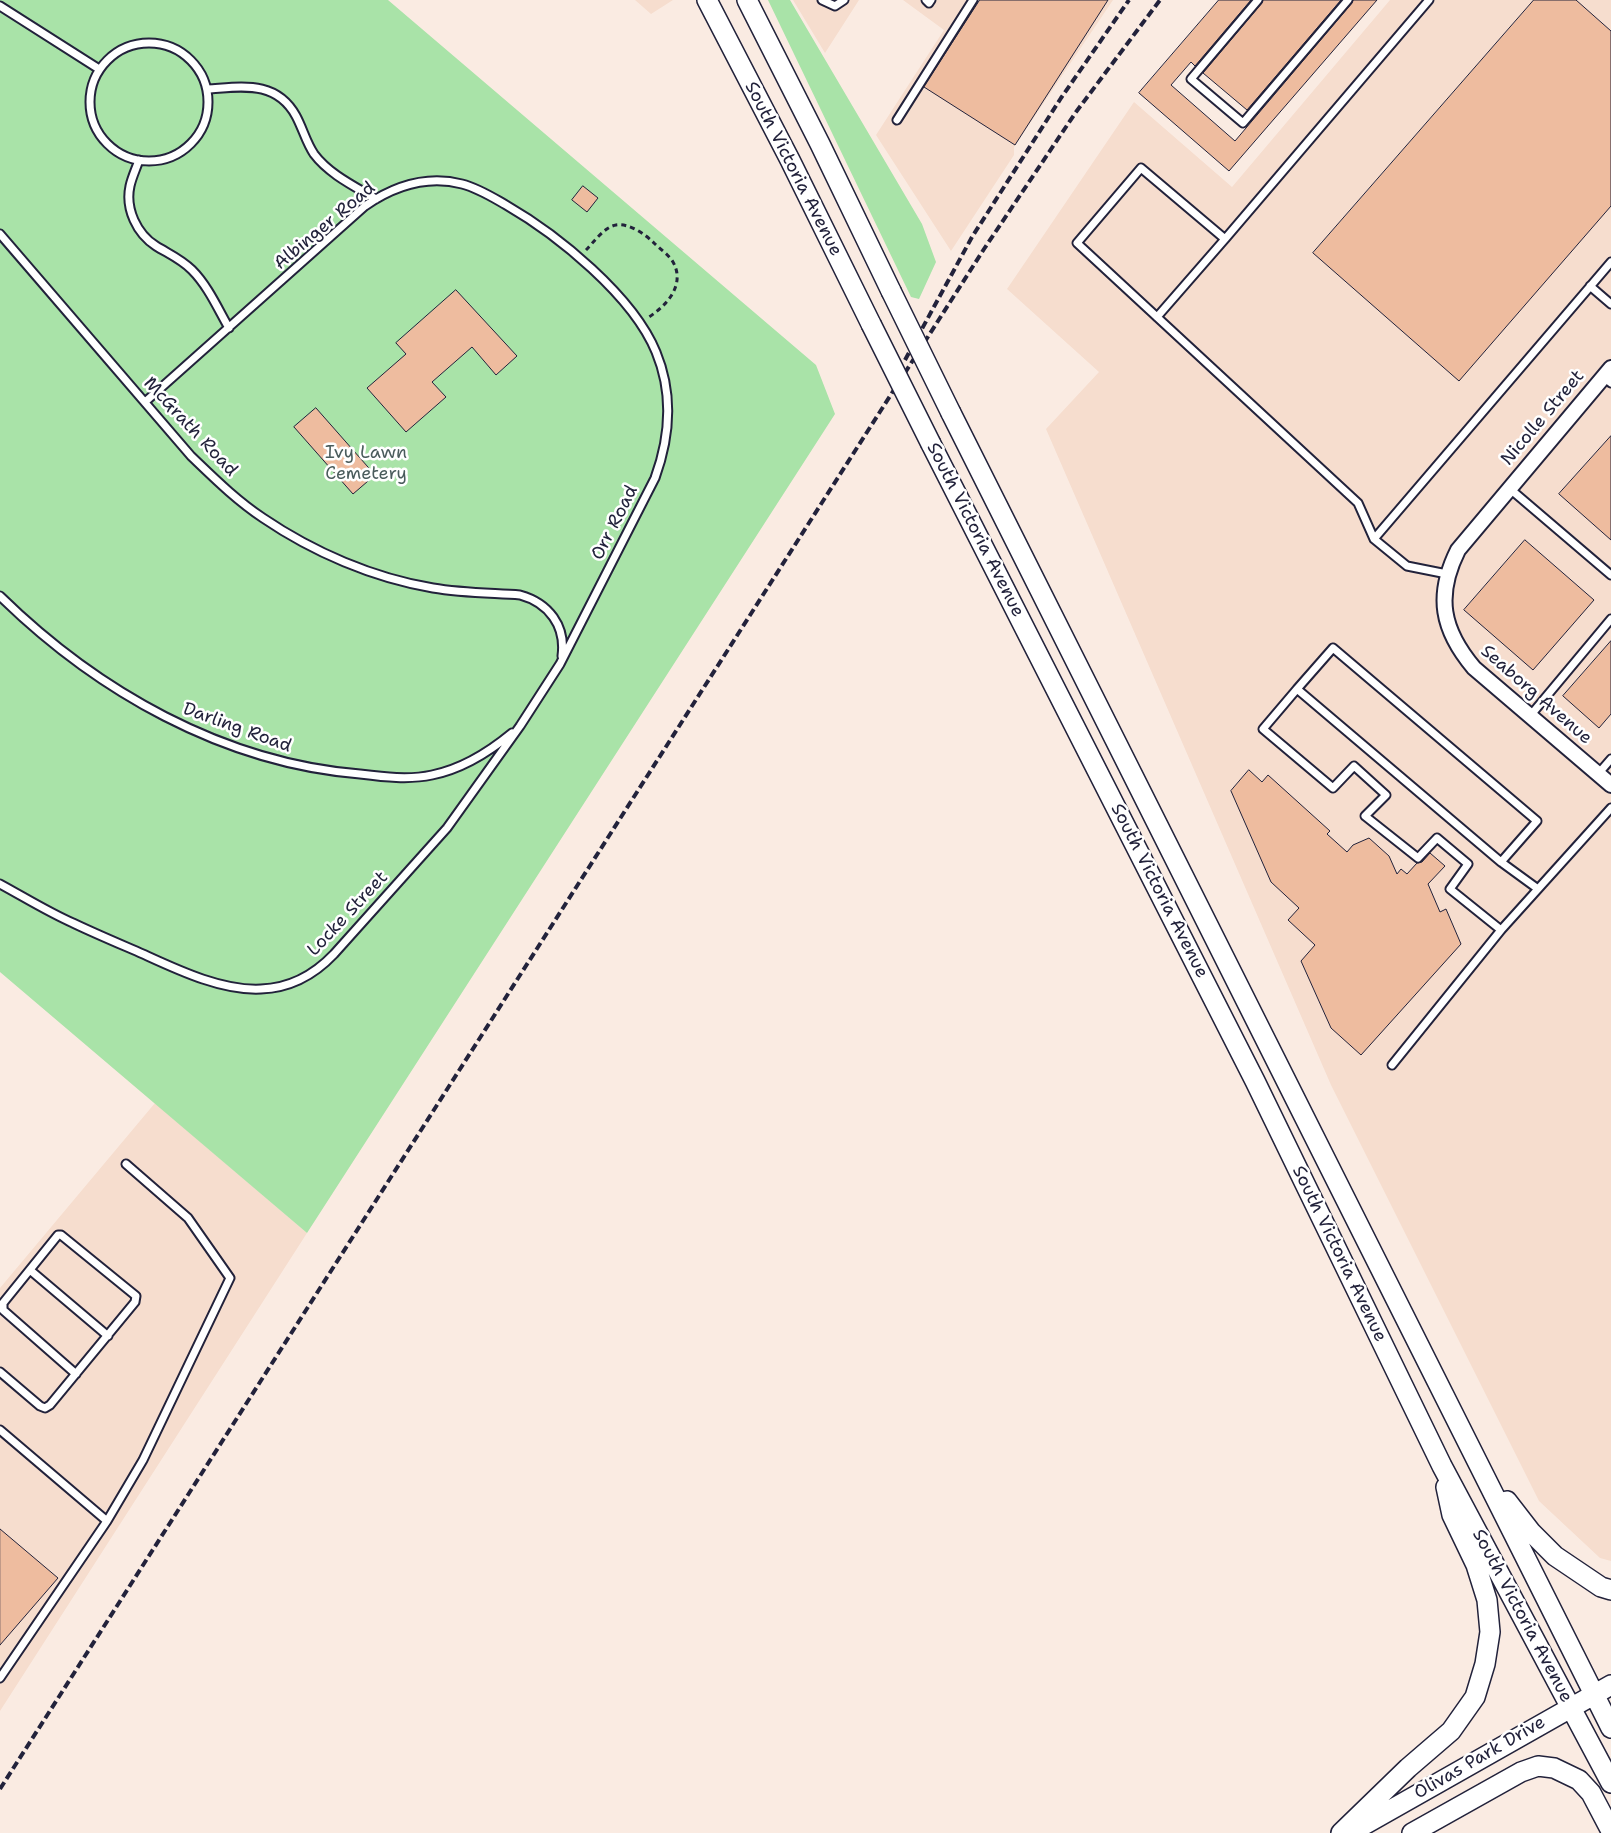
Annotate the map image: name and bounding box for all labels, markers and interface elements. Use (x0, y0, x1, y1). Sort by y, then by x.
street label: South Victoria Avenue (740, 78, 846, 260)
street label: Albinger Road (270, 177, 380, 275)
street label: Nicolle Street (1497, 366, 1589, 470)
street label: McGrath Road (138, 373, 242, 481)
street label: South Victoria Avenue (922, 439, 1028, 621)
park label: Ivy Lawn Cemetery (325, 442, 407, 484)
street label: Orr Road (587, 482, 643, 564)
street label: Seaborg Avenue (1476, 641, 1596, 749)
street label: Darling Road (180, 698, 294, 758)
street label: South Victoria Avenue (1106, 800, 1212, 982)
street label: Locke Street (303, 867, 393, 961)
street label: South Victoria Avenue (1287, 1163, 1391, 1345)
street label: South Victoria Avenue (1467, 1526, 1577, 1706)
street label: Olivas Park Drive (1411, 1712, 1549, 1804)

